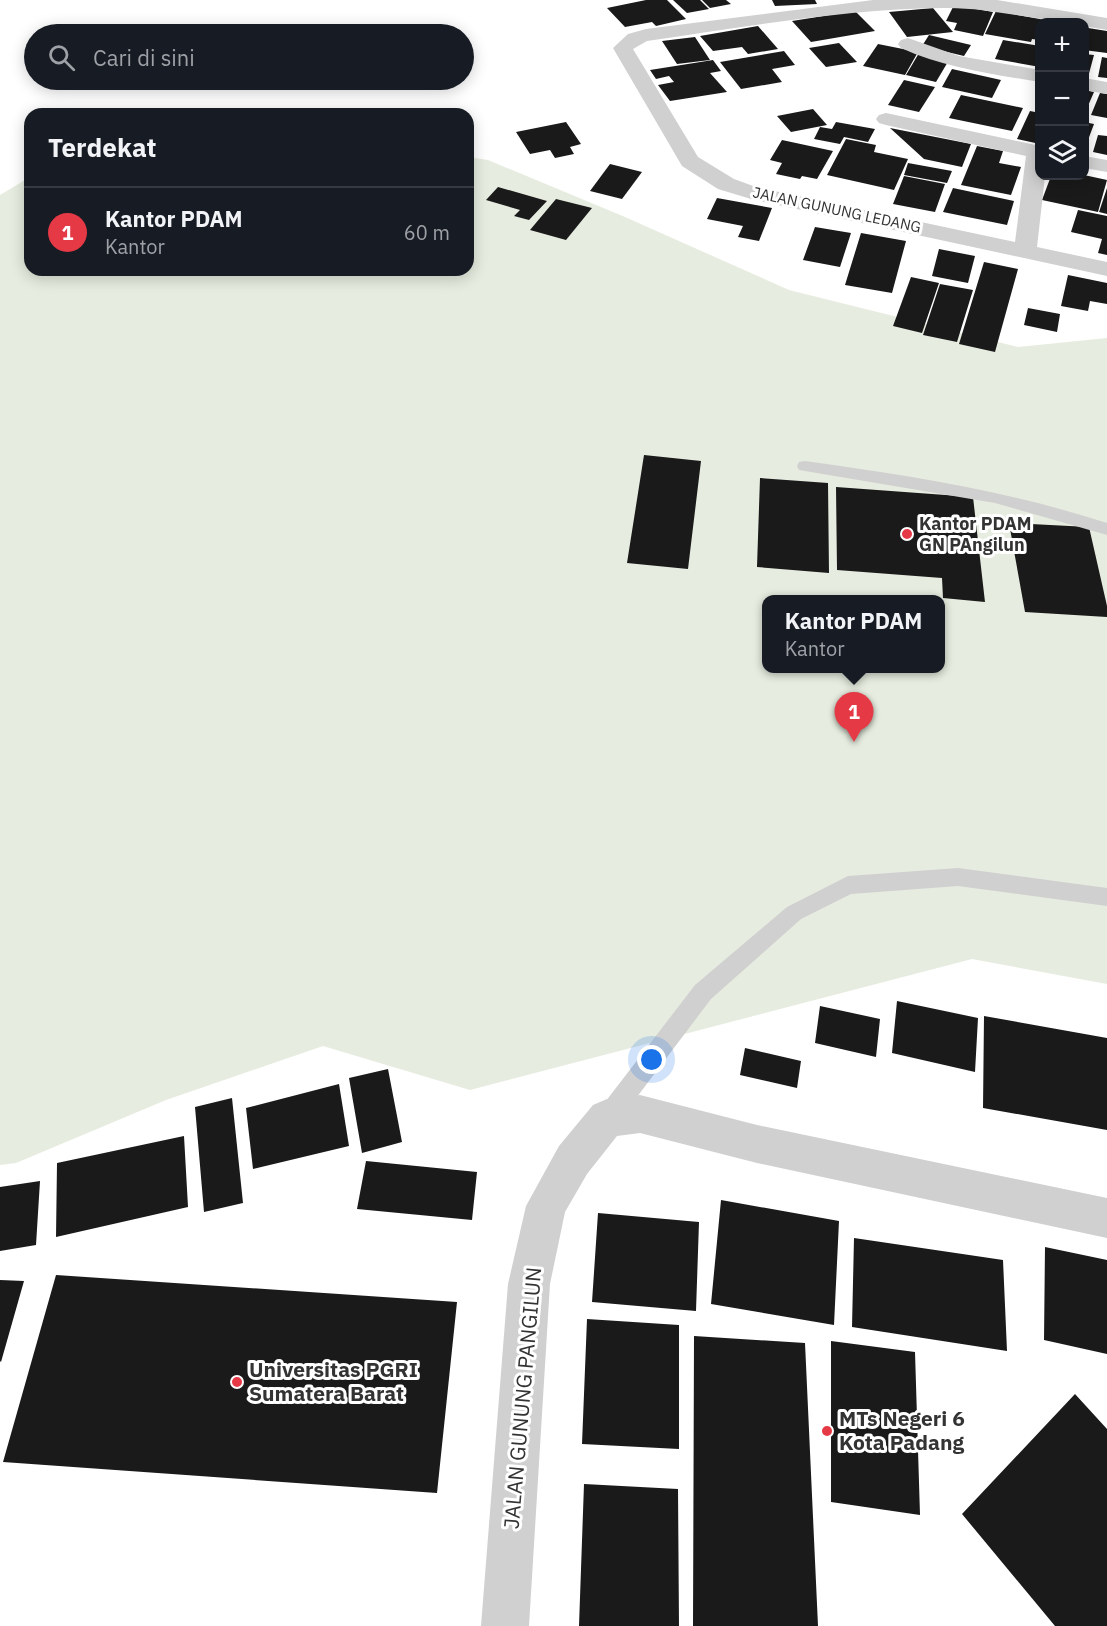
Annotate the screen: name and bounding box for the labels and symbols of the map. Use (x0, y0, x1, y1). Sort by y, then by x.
street label: JALAN GUNUNG LEDANG (751, 182, 923, 237)
place label: Kantor PDAM GN PAngilun (919, 512, 1032, 556)
marker: Kantor PDAM GN PAngilun (900, 527, 914, 541)
pin: 1 (834, 692, 874, 742)
your location (637, 1045, 666, 1074)
street label: JALAN GUNUNG PANGILUN (497, 1266, 547, 1530)
place label: Universitas PGRI Sumatera Barat (249, 1355, 418, 1407)
marker: Universitas PGRI Sumatera Barat (230, 1375, 244, 1389)
place label: MTs Negeri 6 Kota Padang (839, 1404, 965, 1456)
marker: MTs Negeri 6 Kota Padang (820, 1424, 834, 1438)

